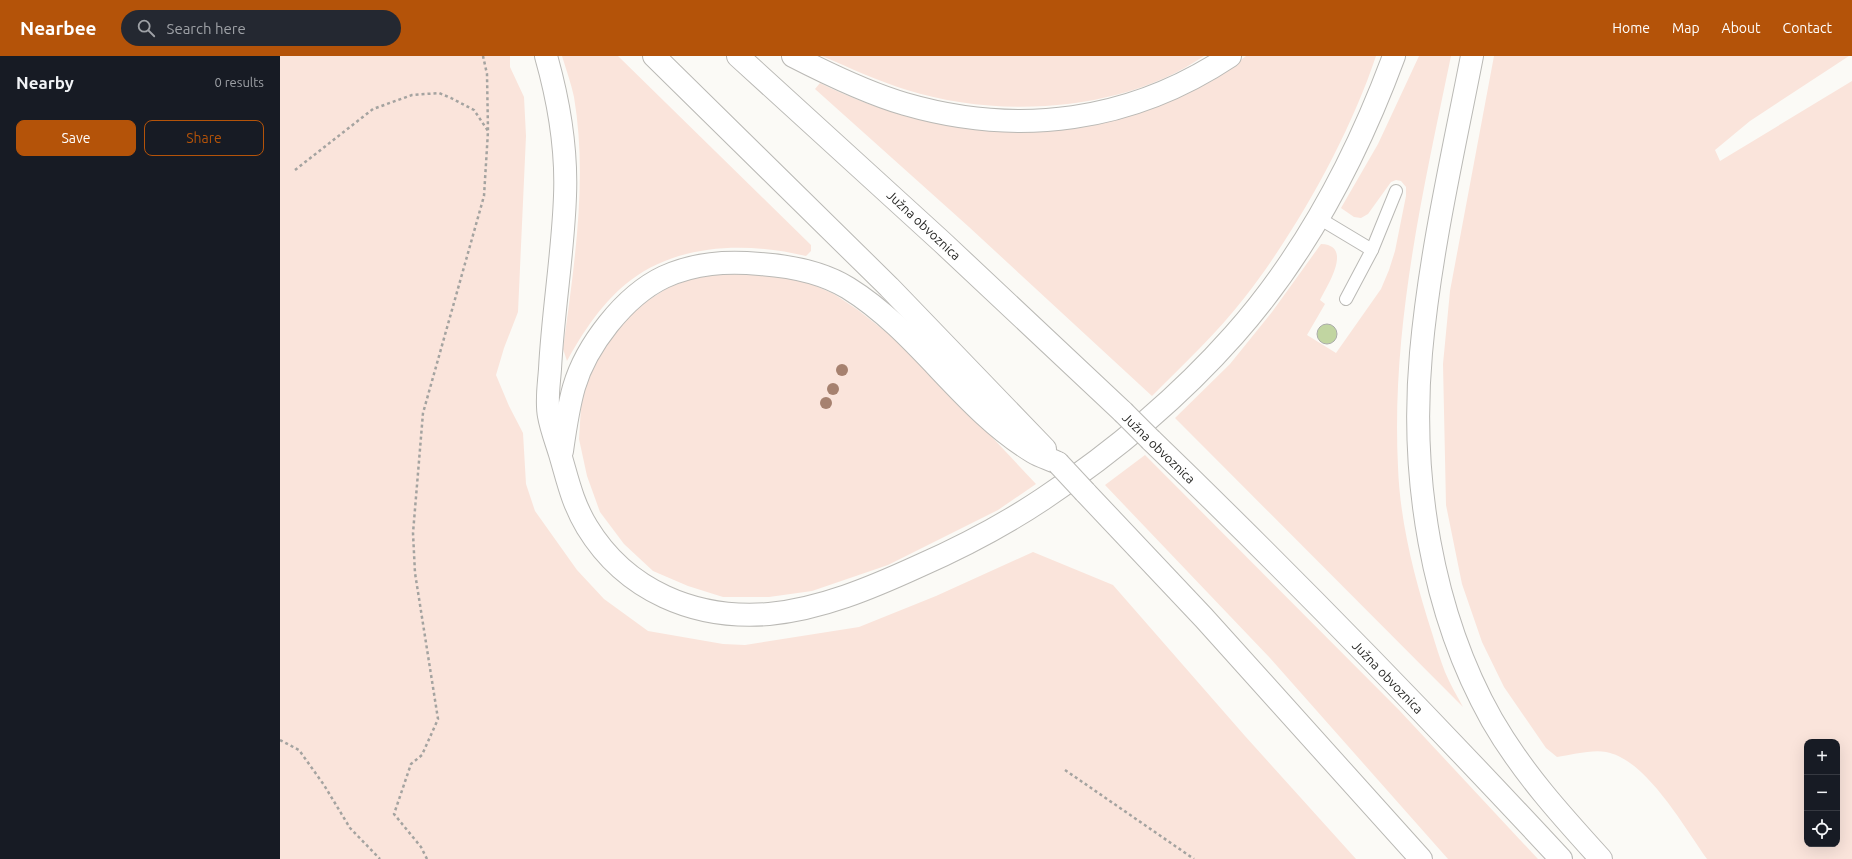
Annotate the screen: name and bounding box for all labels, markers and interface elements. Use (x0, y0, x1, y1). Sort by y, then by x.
search box (121, 10, 401, 46)
text: Nearbee (20, 17, 97, 39)
icon: search (135, 17, 157, 39)
text: Search here (167, 20, 246, 37)
text: Home (1612, 20, 1650, 36)
text: Map (1672, 20, 1700, 36)
text: About (1722, 20, 1761, 36)
text: Contact (1783, 20, 1832, 36)
text: Nearby (16, 73, 74, 92)
text: 0 results (214, 75, 264, 89)
button: Save (16, 120, 136, 156)
button: Share (144, 120, 264, 156)
street label: Južna obvoznica (884, 187, 964, 263)
street label: Južna obvoznica (1120, 410, 1198, 486)
street label: Južna obvoznica (1350, 638, 1426, 716)
map controls (1804, 739, 1840, 847)
button: + (1804, 739, 1840, 775)
button: − (1804, 775, 1840, 811)
button: locate (1804, 811, 1840, 847)

